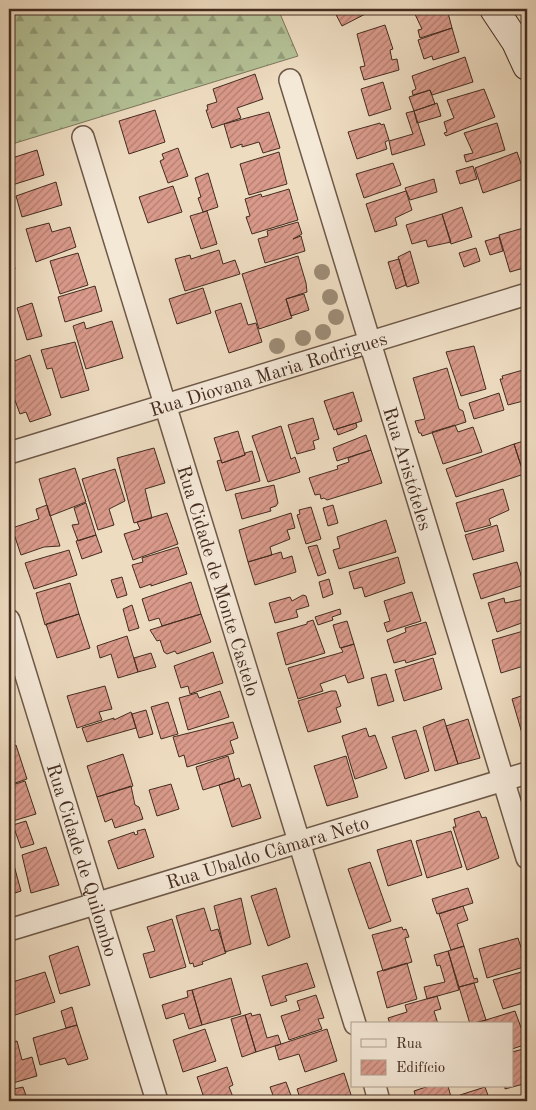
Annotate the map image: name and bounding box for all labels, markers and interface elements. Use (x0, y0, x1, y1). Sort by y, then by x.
street label: Rua Diovana Maria Rodrigues (148, 331, 390, 421)
street label: Rua Aristóteles (378, 405, 434, 533)
street label: Rua Cidade de Monte Castelo (172, 464, 261, 699)
street label: Rua Cidade de Quilombo (42, 762, 119, 960)
street label: Rua Ubaldo Câmara Neto (164, 814, 372, 894)
legend (351, 1022, 514, 1088)
text: Rua (396, 1037, 423, 1052)
text: Edifício (396, 1061, 445, 1076)

